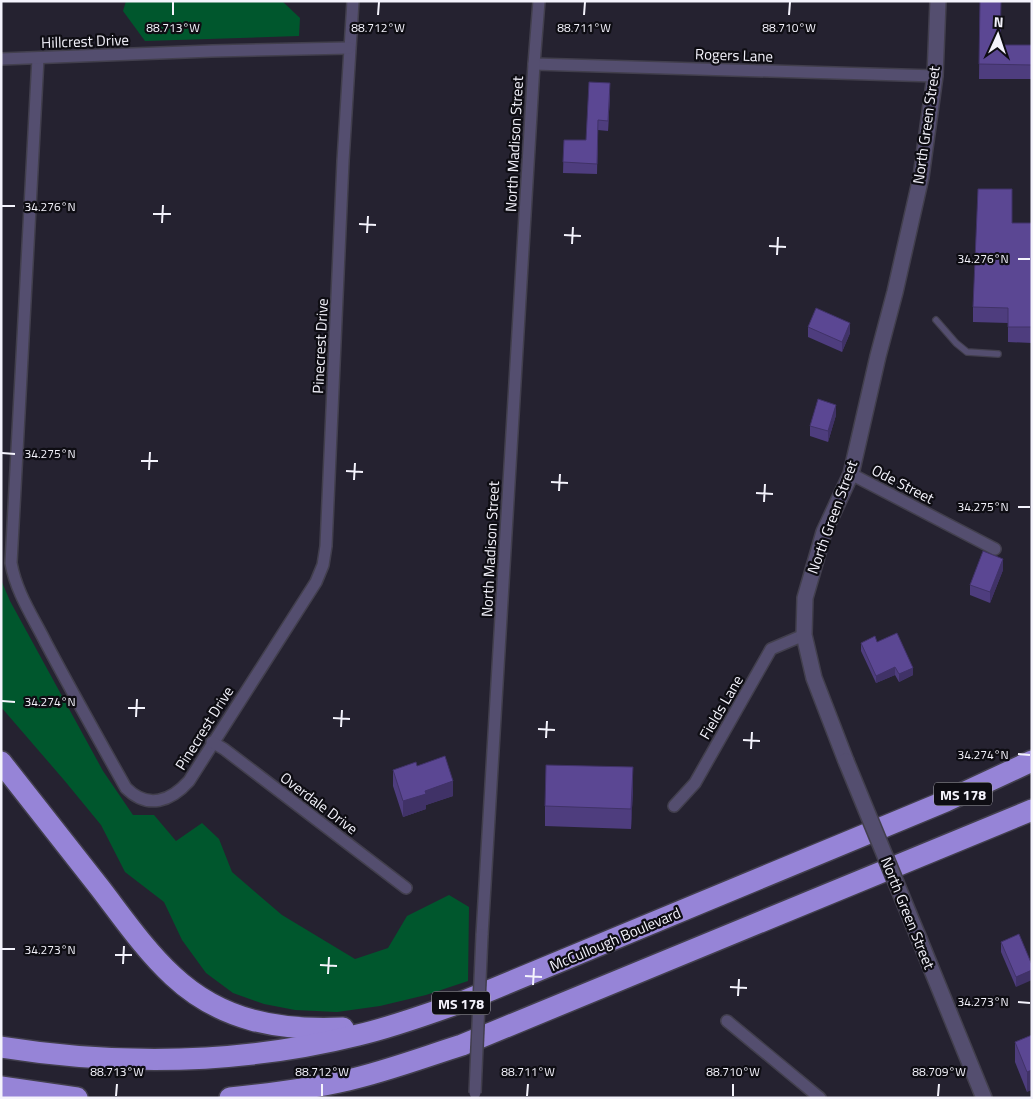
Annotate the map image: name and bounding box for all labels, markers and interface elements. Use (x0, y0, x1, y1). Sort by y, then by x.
north arrow (973, 10, 1023, 60)
text: N (993, 11, 1004, 32)
text: 88.713°W (146, 18, 200, 37)
text: 88.712°W (351, 18, 405, 37)
text: 88.711°W (557, 18, 611, 37)
text: 88.710°W (762, 18, 816, 37)
street label: Hillcrest Drive (41, 28, 129, 54)
street label: Rogers Lane (695, 42, 773, 68)
street label: North Green Street (906, 64, 946, 186)
street label: North Madison Street (499, 75, 529, 213)
text: 34.276°N (24, 197, 76, 216)
text: 34.276°N (957, 249, 1009, 268)
street label: Pinecrest Drive (306, 298, 334, 394)
text: 34.275°N (24, 444, 76, 463)
street label: North Green Street (801, 456, 863, 577)
street label: Ode Street (868, 458, 939, 510)
street label: North Madison Street (475, 480, 505, 618)
text: 34.275°N (957, 497, 1009, 516)
street label: Fields Lane (693, 671, 749, 743)
street label: Pinecrest Drive (169, 681, 239, 775)
text: 34.274°N (24, 692, 76, 711)
text: 34.274°N (957, 745, 1009, 764)
street label: Overdale Drive (275, 766, 363, 840)
road number: MS 178 (934, 782, 992, 806)
street label: North Green Street (875, 853, 941, 973)
street label: McCullough Boulevard (546, 901, 684, 977)
text: 34.273°N (24, 940, 76, 959)
road number: MS 178 (432, 991, 490, 1014)
text: 34.273°N (957, 992, 1009, 1011)
text: 88.713°W (90, 1062, 144, 1081)
text: 88.712°W (295, 1062, 349, 1081)
text: 88.711°W (501, 1062, 555, 1081)
text: 88.710°W (706, 1062, 760, 1081)
text: 88.709°W (912, 1062, 966, 1081)

